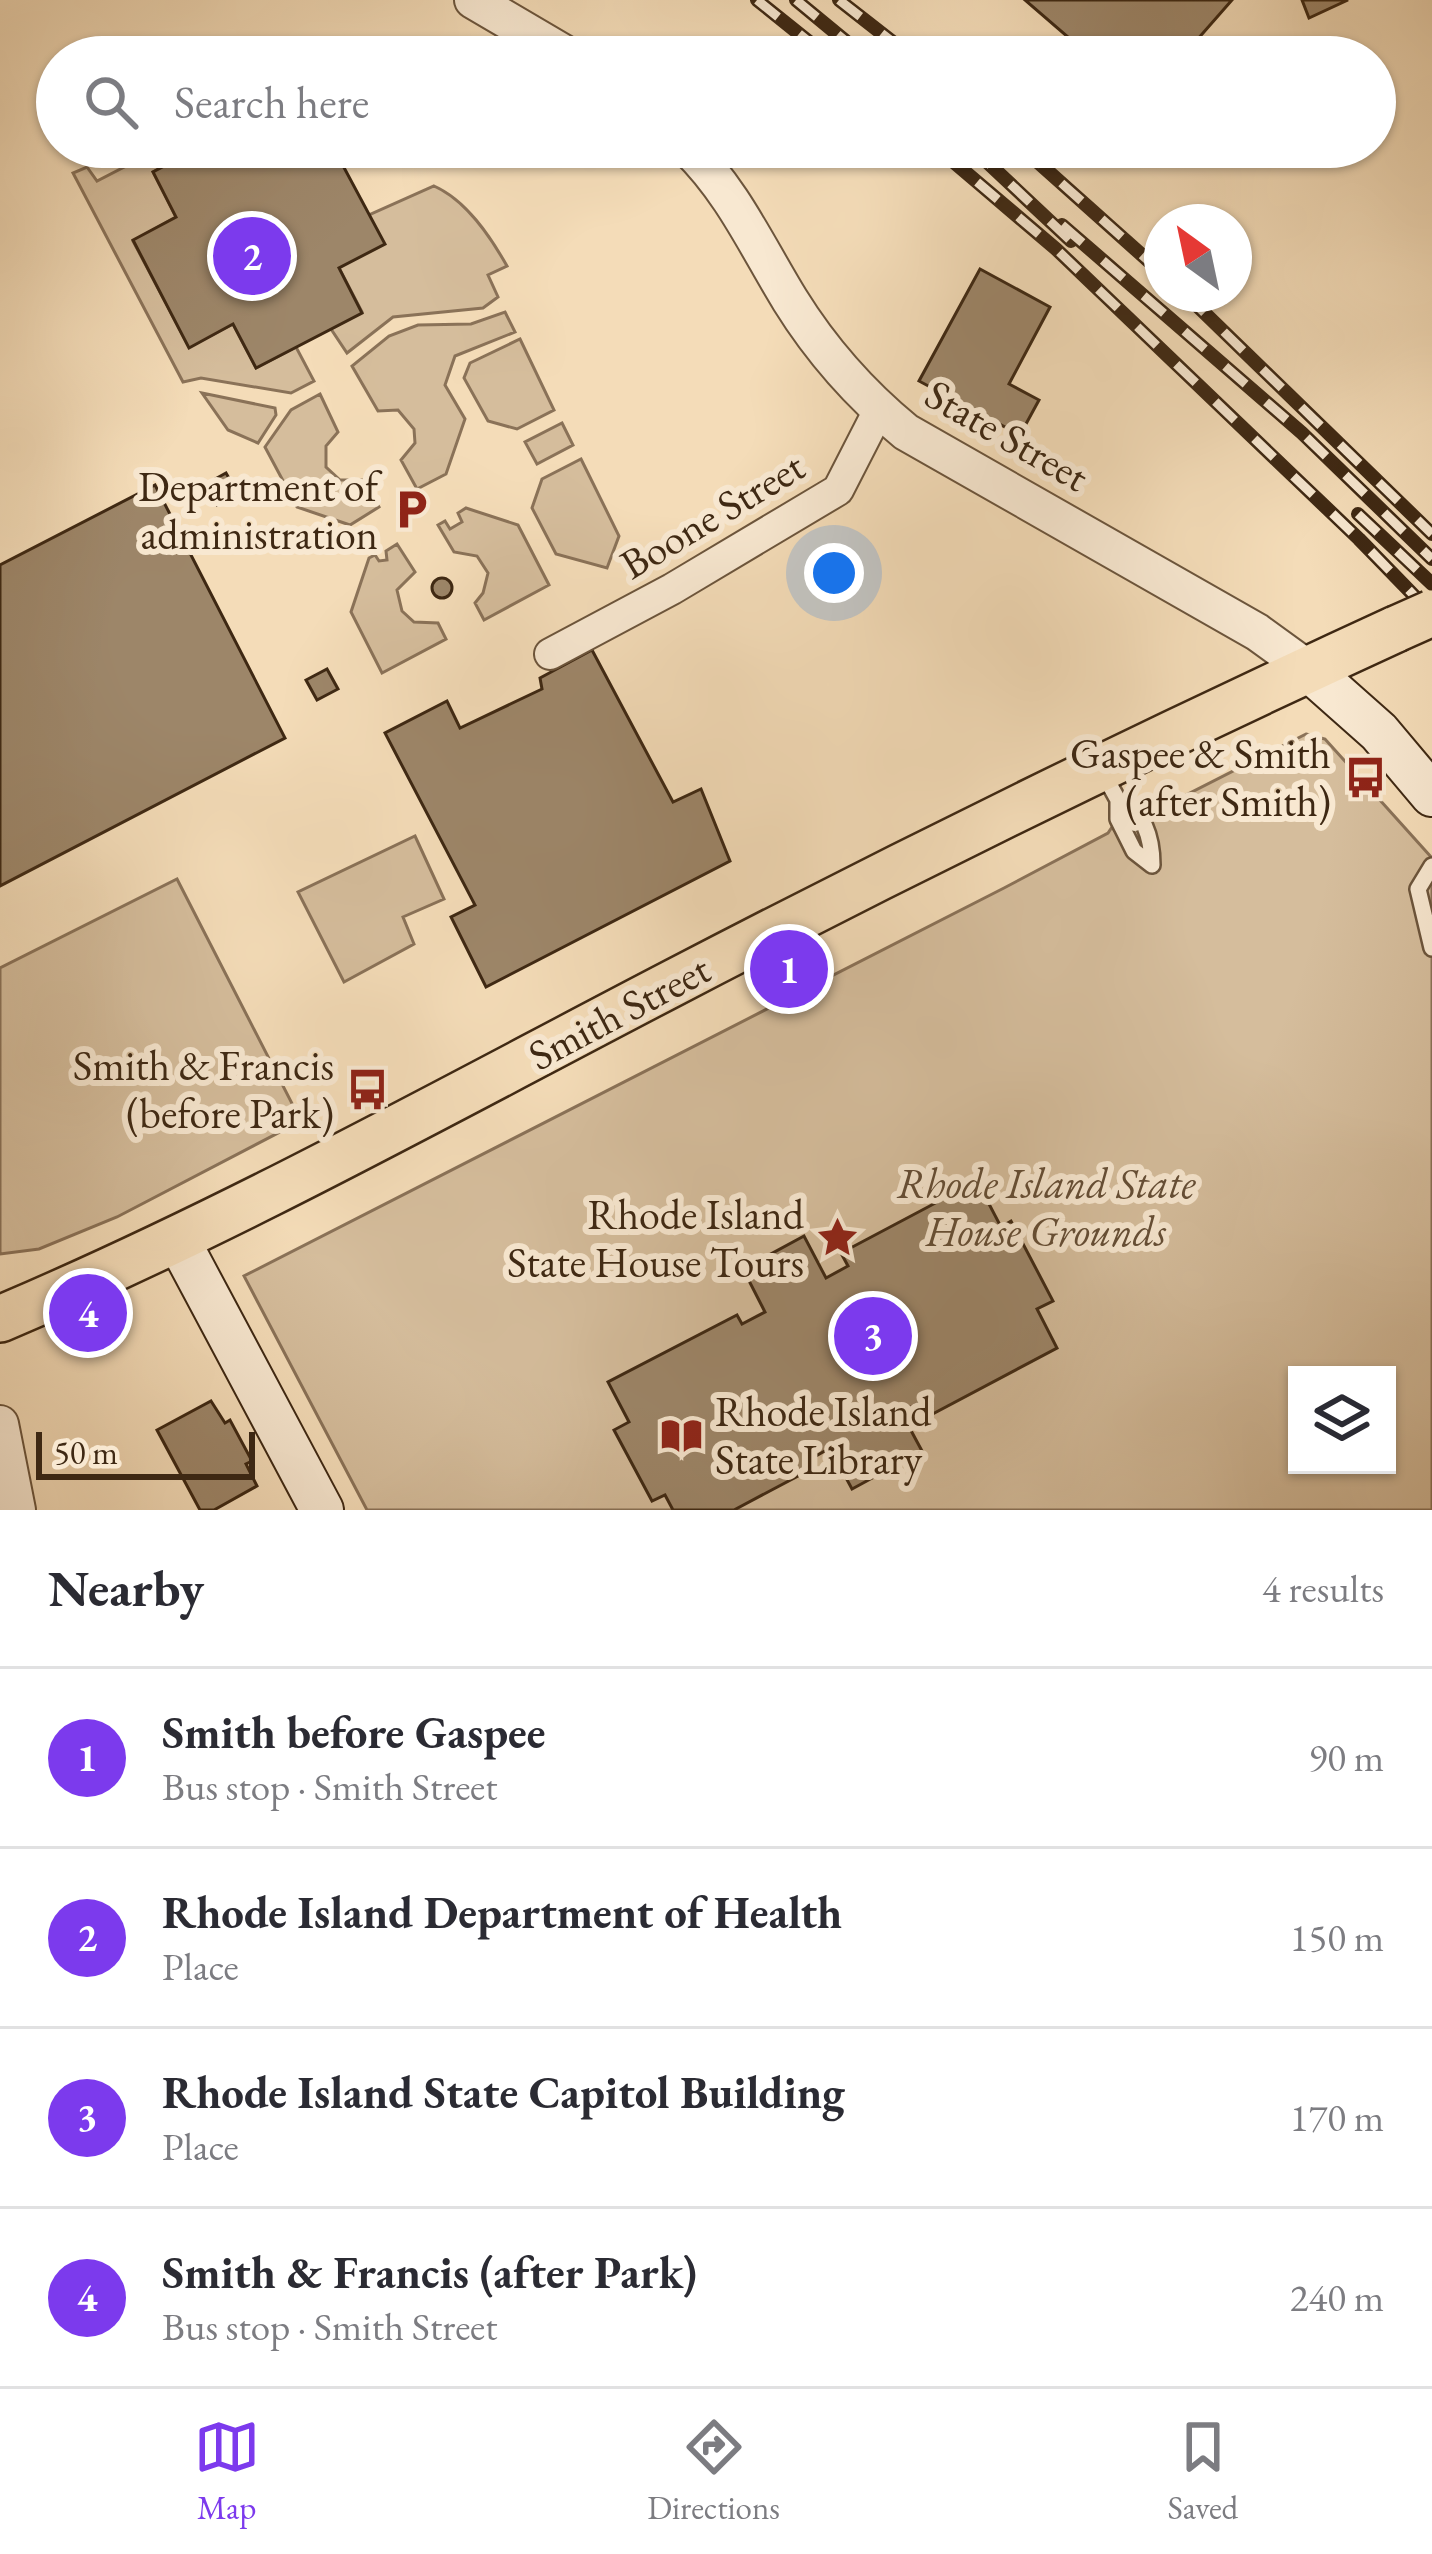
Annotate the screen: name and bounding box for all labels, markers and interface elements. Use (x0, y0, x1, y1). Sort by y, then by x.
search box (36, 36, 1396, 168)
icon: search (78, 69, 144, 135)
text: Search here (174, 73, 369, 131)
north arrow (1144, 204, 1252, 312)
pin: 2 (213, 211, 291, 301)
street label: State Street (915, 366, 1099, 504)
street label: Boone Street (610, 439, 814, 591)
place label: Department of administration (138, 459, 383, 562)
parking icon: Department of administration (389, 487, 435, 533)
your location (804, 543, 864, 603)
place label: Gaspee & Smith (after Smith) (1070, 726, 1331, 829)
bus stop icon: Gaspee & Smith (after Smith) (1342, 754, 1388, 800)
pin: 1 (750, 924, 828, 1014)
street label: Smith Street (519, 941, 719, 1083)
place label: Smith & Francis (before Park) (73, 1038, 334, 1141)
bus stop icon: Smith & Francis (before Park) (345, 1066, 391, 1112)
park label: Rhode Island State House Grounds (897, 1156, 1196, 1259)
place label: Rhode Island State House Tours (507, 1187, 805, 1290)
place icon: Rhode Island State House Tours (815, 1215, 861, 1261)
pin: 4 (49, 1268, 127, 1358)
pin: 3 (834, 1291, 912, 1381)
map controls (1288, 1366, 1396, 1474)
button: layers (1288, 1366, 1396, 1474)
place label: Rhode Island State Library (715, 1384, 932, 1487)
library icon: Rhode Island State Library (658, 1412, 704, 1458)
scale bar (36, 1426, 255, 1479)
text: 50 m (54, 1431, 118, 1474)
text: Nearby (48, 1555, 204, 1621)
text: 4 results (1262, 1563, 1384, 1614)
text: Smith before Gaspee (162, 1703, 545, 1761)
text: 1 (77, 1732, 97, 1783)
text: 90 m (1308, 1732, 1384, 1783)
text: Bus stop · Smith Street (162, 1761, 497, 1812)
text: Rhode Island Department of Health (162, 1883, 842, 1941)
text: 2 (77, 1912, 97, 1963)
text: 150 m (1290, 1912, 1384, 1963)
text: Place (162, 1941, 239, 1992)
text: Rhode Island State Capitol Building (162, 2063, 845, 2121)
text: 3 (77, 2092, 97, 2143)
text: 170 m (1290, 2092, 1384, 2143)
text: Place (162, 2121, 239, 2172)
text: Smith & Francis (after Park) (162, 2243, 697, 2301)
text: 4 (77, 2272, 97, 2323)
text: 240 m (1290, 2272, 1384, 2323)
text: Bus stop · Smith Street (162, 2301, 497, 2352)
tab: Map (194, 2414, 260, 2529)
tab: Directions (647, 2414, 780, 2529)
tab: Saved (1168, 2414, 1238, 2529)

